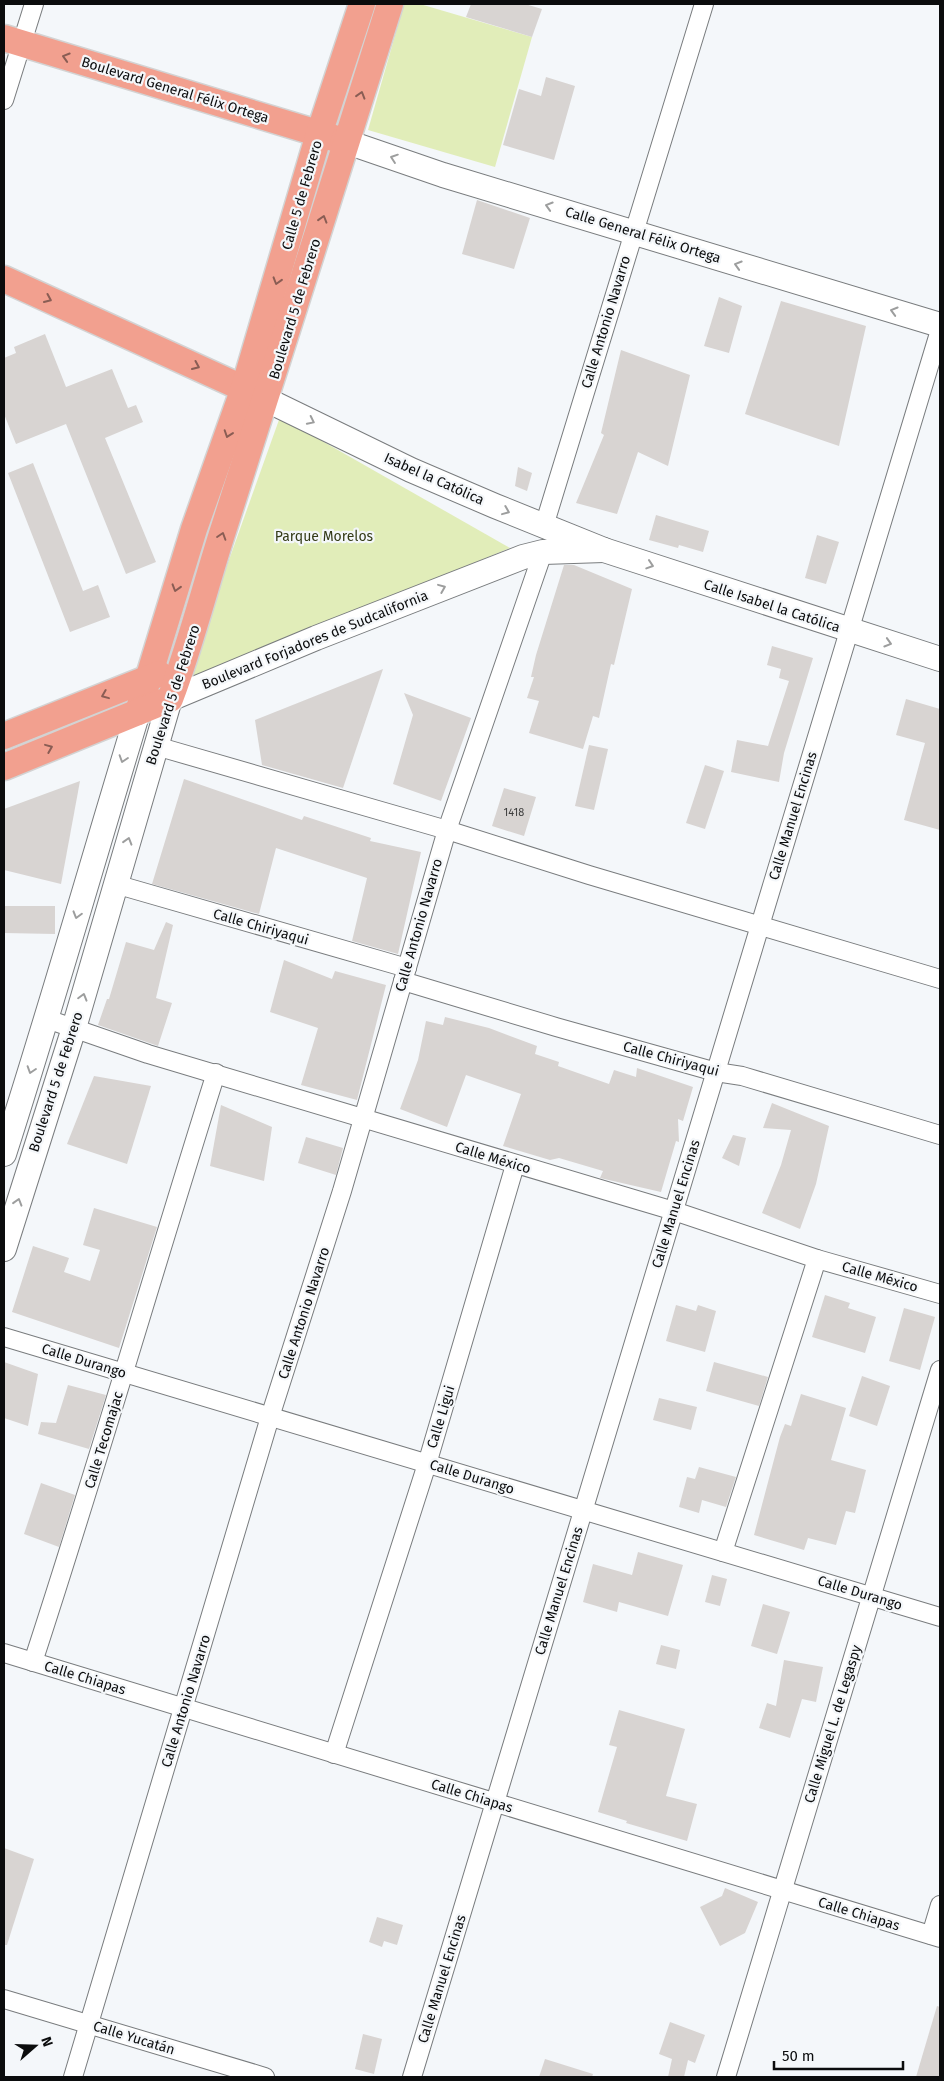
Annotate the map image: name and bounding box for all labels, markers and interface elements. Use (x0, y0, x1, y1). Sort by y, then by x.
one-way arrow (62, 53, 70, 63)
street label: Boulevard General Félix Ortega (79, 53, 271, 127)
one-way arrow (356, 92, 366, 100)
street label: Calle 5 de Febrero (278, 138, 326, 252)
one-way arrow (390, 154, 399, 164)
one-way arrow (546, 201, 554, 211)
street label: Calle General Félix Ortega (563, 203, 723, 267)
one-way arrow (317, 216, 327, 224)
street label: Boulevard 5 de Febrero (265, 237, 325, 381)
street label: Calle Antonio Navarro (578, 254, 634, 390)
one-way arrow (734, 260, 742, 270)
one-way arrow (272, 277, 282, 285)
one-way arrow (43, 293, 52, 304)
one-way arrow (889, 306, 898, 317)
one-way arrow (191, 360, 200, 371)
one-way arrow (305, 415, 314, 425)
one-way arrow (224, 429, 234, 438)
street label: Isabel la Católica (381, 449, 487, 509)
one-way arrow (501, 505, 510, 515)
park label: Parque Morelos (275, 528, 374, 545)
one-way arrow (216, 532, 226, 540)
one-way arrow (645, 560, 654, 570)
street label: Calle Isabel la Católica (702, 576, 842, 636)
one-way arrow (172, 584, 182, 592)
one-way arrow (437, 584, 446, 595)
street label: Boulevard Forjadores de Sudcalifornia (199, 587, 431, 693)
street label: Boulevard 5 de Febrero (142, 623, 204, 767)
one-way arrow (883, 637, 892, 647)
one-way arrow (101, 689, 110, 700)
one-way arrow (44, 744, 53, 755)
street label: Calle Manuel Encinas (765, 749, 821, 882)
one-way arrow (119, 754, 129, 763)
house number: 1418 (504, 806, 524, 819)
one-way arrow (122, 838, 132, 846)
street label: Calle Antonio Navarro (392, 856, 446, 994)
street label: Calle Chiriyaqui (211, 905, 311, 949)
one-way arrow (72, 910, 83, 919)
one-way arrow (77, 994, 87, 1002)
street label: Boulevard 5 de Febrero (25, 1010, 87, 1154)
street label: Calle Chiriyaqui (621, 1038, 721, 1080)
one-way arrow (26, 1066, 36, 1074)
street label: Calle Manuel Encinas (648, 1137, 704, 1270)
street label: Calle México (453, 1138, 533, 1178)
one-way arrow (13, 1199, 23, 1207)
street label: Calle Antonio Navarro (275, 1245, 333, 1381)
street label: Calle México (840, 1258, 920, 1296)
street label: Calle Durango (40, 1340, 128, 1382)
street label: Calle Ligui (423, 1384, 459, 1450)
street label: Calle Tecomajac (81, 1389, 127, 1491)
street label: Calle Durango (428, 1456, 516, 1498)
street label: Calle Manuel Encinas (531, 1524, 587, 1657)
street label: Calle Durango (816, 1572, 904, 1614)
street label: Calle Antonio Navarro (158, 1633, 214, 1769)
street label: Calle Miguel L. de Legaspy (801, 1643, 865, 1805)
street label: Calle Chiapas (42, 1658, 128, 1699)
street label: Calle Chiapas (429, 1776, 515, 1817)
street label: Calle Chiapas (816, 1894, 902, 1935)
street label: Calle Manuel Encinas (414, 1912, 470, 2045)
street label: Calle Yucatán (91, 2017, 177, 2059)
north arrow (10, 2021, 60, 2071)
text: N (37, 2034, 56, 2049)
scale bar (774, 2038, 903, 2070)
text: 50 m (782, 2047, 815, 2065)

